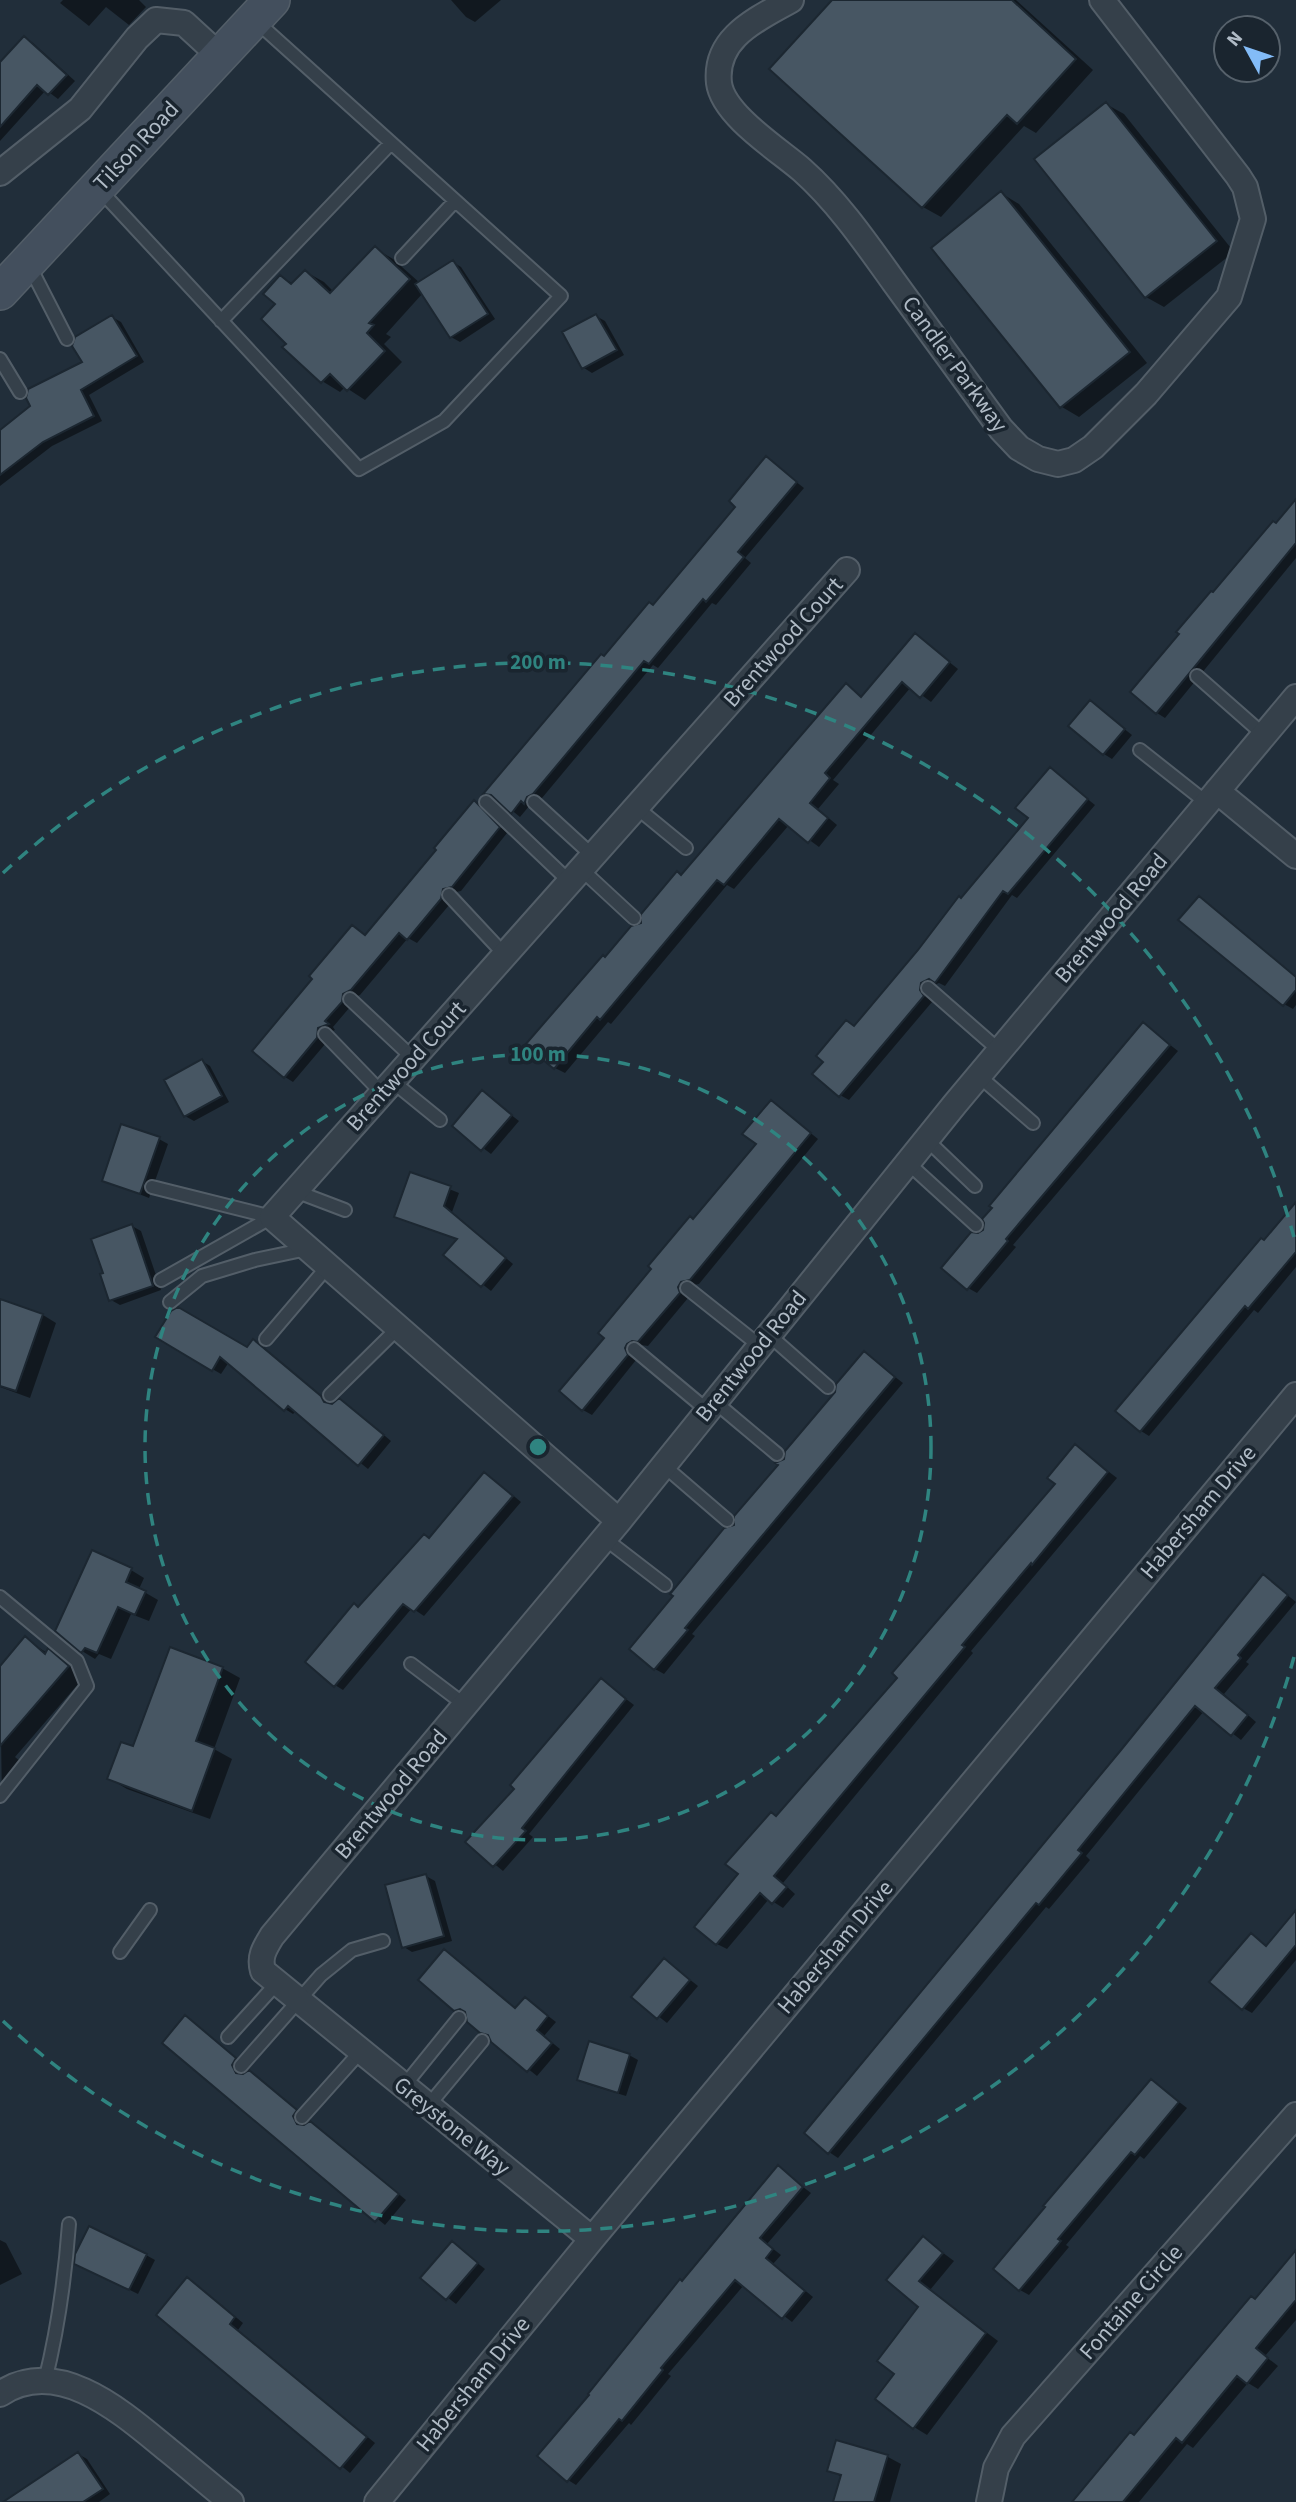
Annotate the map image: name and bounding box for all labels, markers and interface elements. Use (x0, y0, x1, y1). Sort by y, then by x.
north arrow (1212, 14, 1282, 84)
text: N (1221, 26, 1250, 53)
street label: Tilson Road (86, 94, 186, 198)
street label: Candler Parkway (894, 289, 1016, 439)
street label: Brentwood Court (715, 569, 851, 715)
text: 200 m (510, 647, 566, 677)
street label: Brentwood Road (1047, 846, 1175, 990)
street label: Brentwood Court (338, 993, 474, 1139)
text: 100 m (510, 1039, 566, 1069)
street label: Brentwood Road (687, 1283, 815, 1429)
centre of rings (526, 1435, 550, 1459)
street label: Habersham Drive (1132, 1438, 1264, 1586)
street label: Brentwood Road (327, 1722, 455, 1866)
street label: Habersham Drive (769, 1873, 901, 2021)
street label: Greystone Way (386, 2069, 518, 2184)
street label: Fontaine Circle (1071, 2237, 1191, 2367)
street label: Habersham Drive (408, 2309, 538, 2459)

